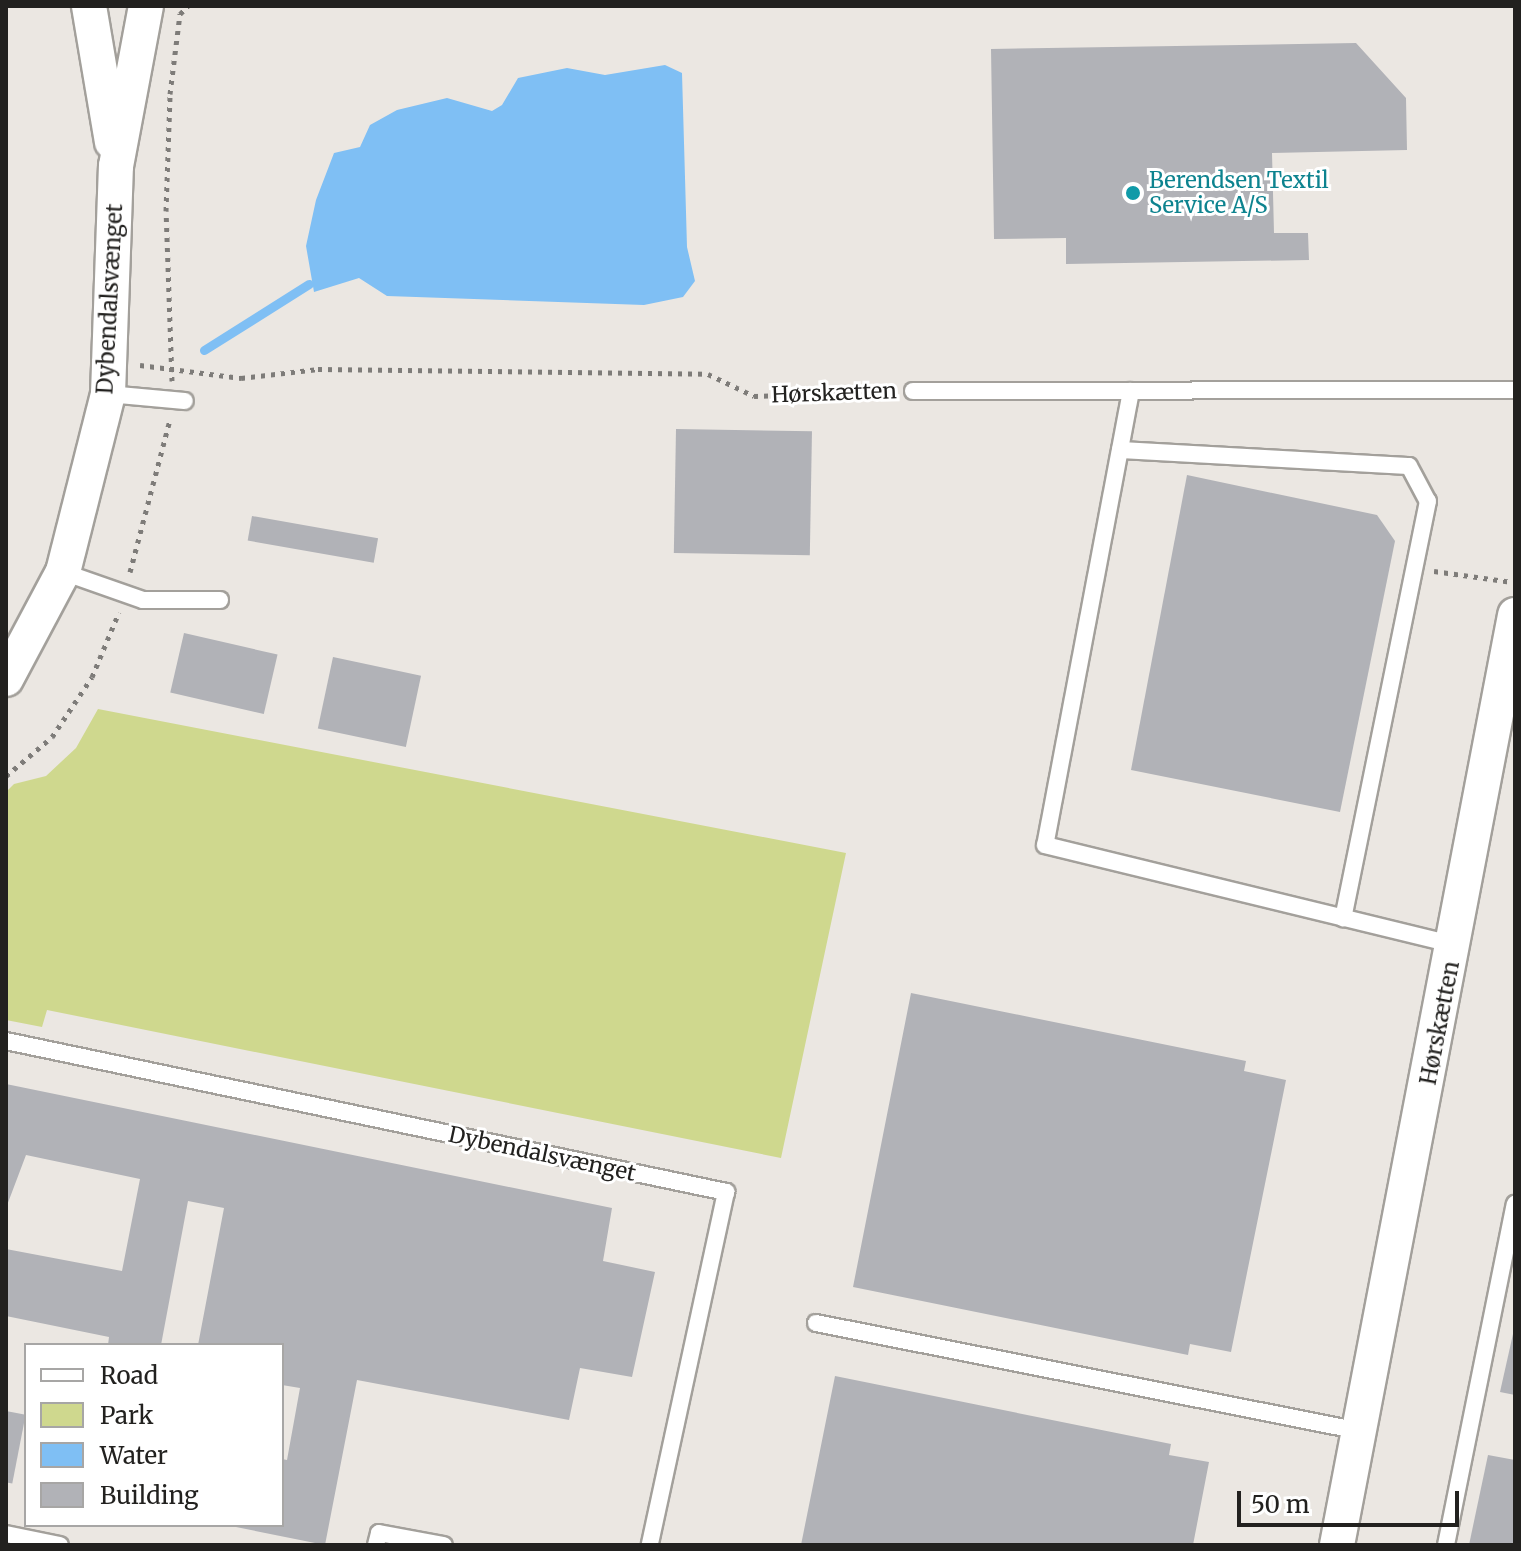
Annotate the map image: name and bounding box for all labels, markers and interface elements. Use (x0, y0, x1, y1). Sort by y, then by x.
place label: Berendsen Textil Service A/S (1149, 167, 1329, 218)
marker: Berendsen Textil Service A/S (1124, 184, 1142, 202)
street label: Dybendalsvænget (92, 203, 128, 395)
street label: Hørskætten (771, 378, 897, 408)
street label: Hørskætten (1415, 959, 1465, 1087)
street label: Dybendalsvænget (446, 1121, 638, 1187)
legend (24, 1343, 284, 1527)
text: Road (100, 1360, 158, 1391)
text: Park (100, 1400, 153, 1431)
text: Water (100, 1440, 168, 1471)
scale bar (1241, 1475, 1463, 1525)
text: Building (100, 1480, 199, 1511)
text: 50 m (1251, 1489, 1310, 1520)

